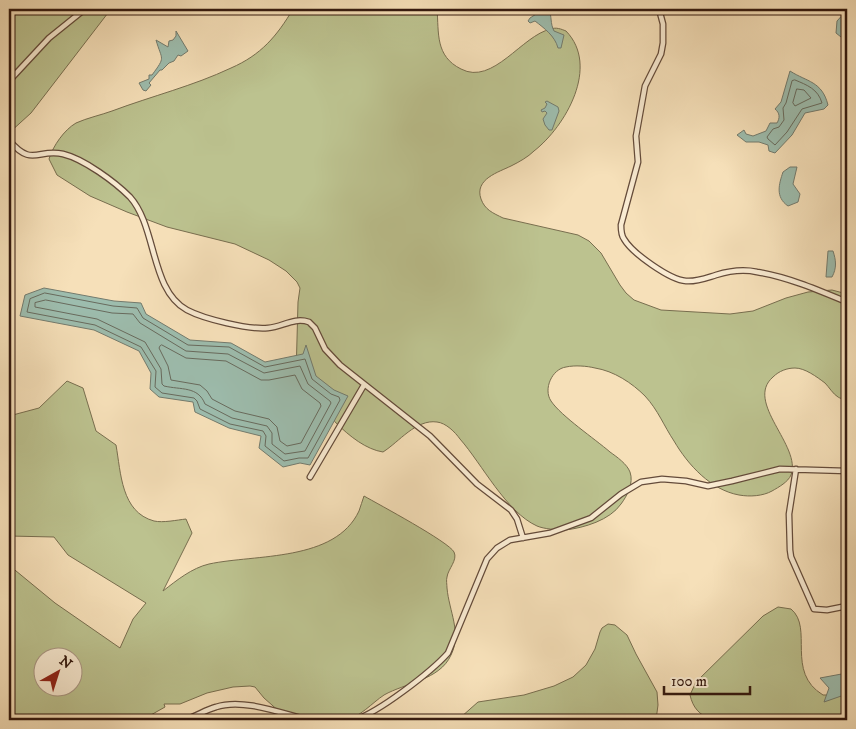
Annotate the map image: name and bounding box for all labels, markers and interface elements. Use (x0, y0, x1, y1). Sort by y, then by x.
north arrow (32, 646, 82, 696)
text: N (55, 652, 76, 674)
scale bar (664, 664, 750, 696)
text: 100 m (671, 672, 707, 691)

